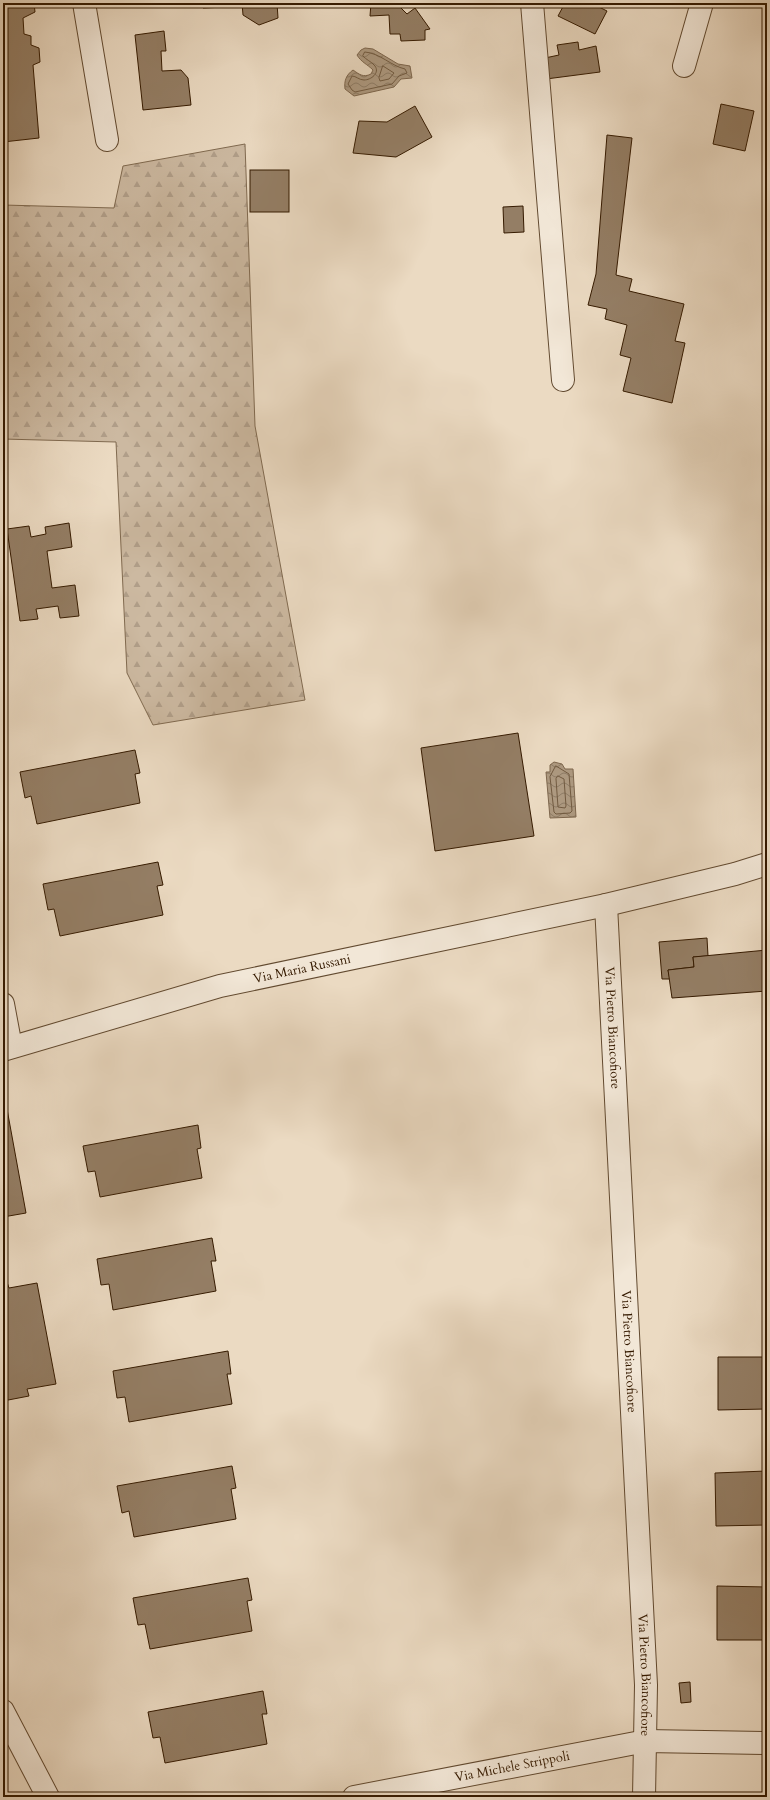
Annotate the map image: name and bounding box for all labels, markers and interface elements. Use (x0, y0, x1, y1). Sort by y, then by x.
street label: Via Maria Russani (252, 950, 353, 988)
street label: Via Pietro Biancofiore (600, 966, 624, 1090)
street label: Via Pietro Biancofiore (617, 1290, 641, 1413)
street label: Via Pietro Biancofiore (633, 1613, 655, 1736)
street label: Via Michele Strippoli (453, 1747, 572, 1787)

